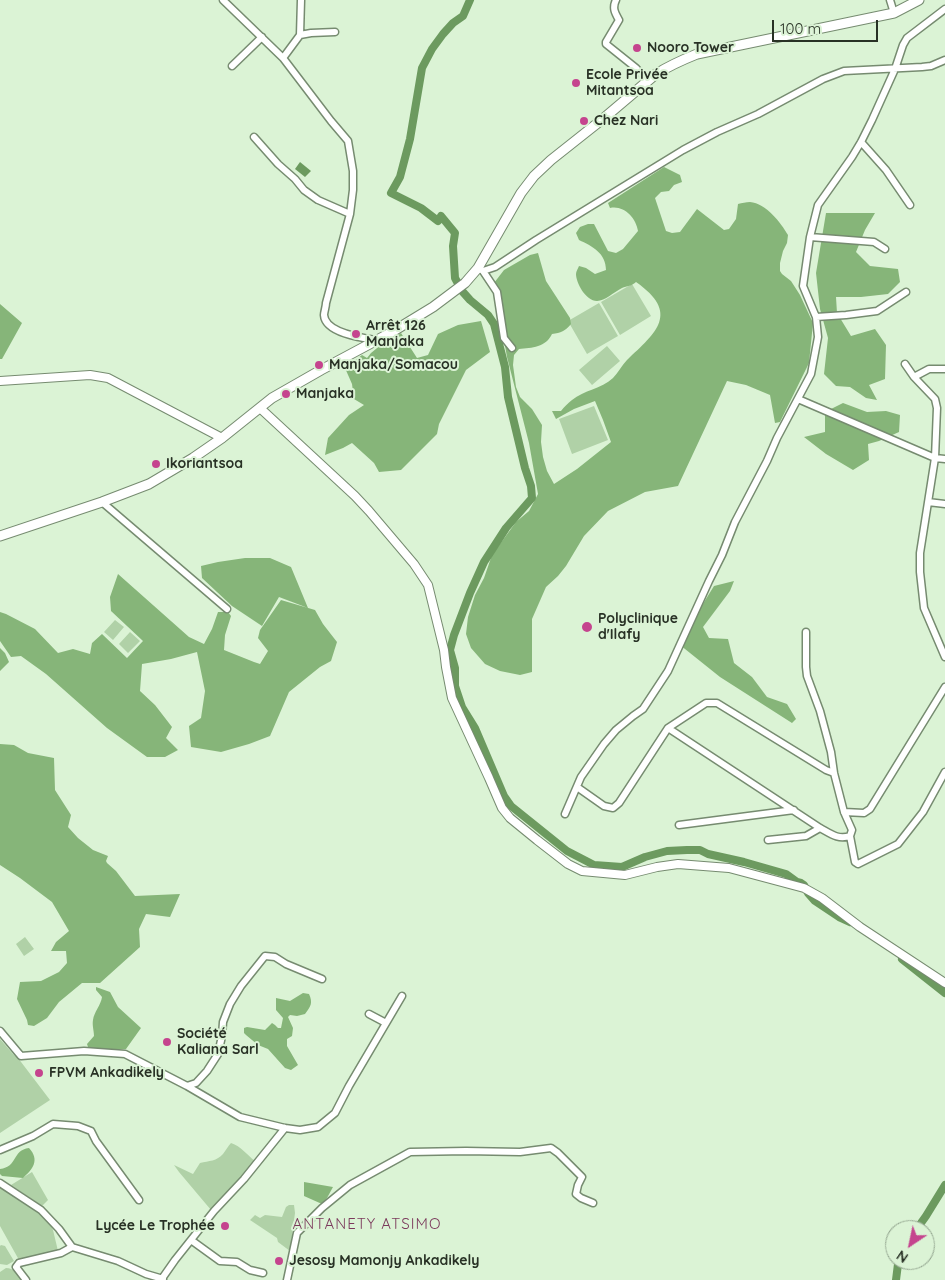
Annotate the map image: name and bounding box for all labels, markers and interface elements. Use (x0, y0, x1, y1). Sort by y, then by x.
scale bar (775, 10, 881, 42)
text: 100 m (780, 19, 821, 38)
place label: Nooro Tower (647, 40, 734, 56)
marker: Nooro Tower (631, 42, 643, 54)
place label: Ecole Privée Mitantsoa (586, 67, 668, 100)
marker: Ecole Privée Mitantsoa (570, 77, 582, 89)
place label: Chez Nari (594, 113, 658, 129)
marker: Chez Nari (578, 115, 590, 127)
place label: Arrêt 126 Manjaka (366, 318, 426, 351)
marker: Arrêt 126 Manjaka (350, 328, 362, 340)
place label: Manjaka/Somacou (329, 357, 458, 373)
marker: Manjaka/Somacou (313, 359, 325, 371)
place label: Manjaka (296, 386, 354, 402)
marker: Manjaka (280, 388, 292, 400)
place label: Ikoriantsoa (166, 456, 243, 472)
marker: Ikoriantsoa (150, 458, 162, 470)
place label: Polyclinique d'Ilafy (598, 611, 678, 644)
marker: Polyclinique d'Ilafy (580, 620, 594, 634)
place label: Société Kaliana Sarl (177, 1026, 259, 1058)
marker: Société Kaliana Sarl (161, 1036, 173, 1048)
place label: FPVM Ankadikely (49, 1065, 164, 1081)
marker: FPVM Ankadikely (33, 1067, 45, 1079)
district label: ANTANETY ATSIMO (291, 1215, 443, 1233)
place label: Lycée Le Trophée (96, 1218, 215, 1234)
marker: Lycée Le Trophée (219, 1220, 231, 1232)
north arrow (885, 1220, 935, 1270)
text: N (893, 1246, 911, 1267)
place label: Jesosy Mamonjy Ankadikely (289, 1253, 479, 1269)
marker: Jesosy Mamonjy Ankadikely (273, 1255, 285, 1267)

